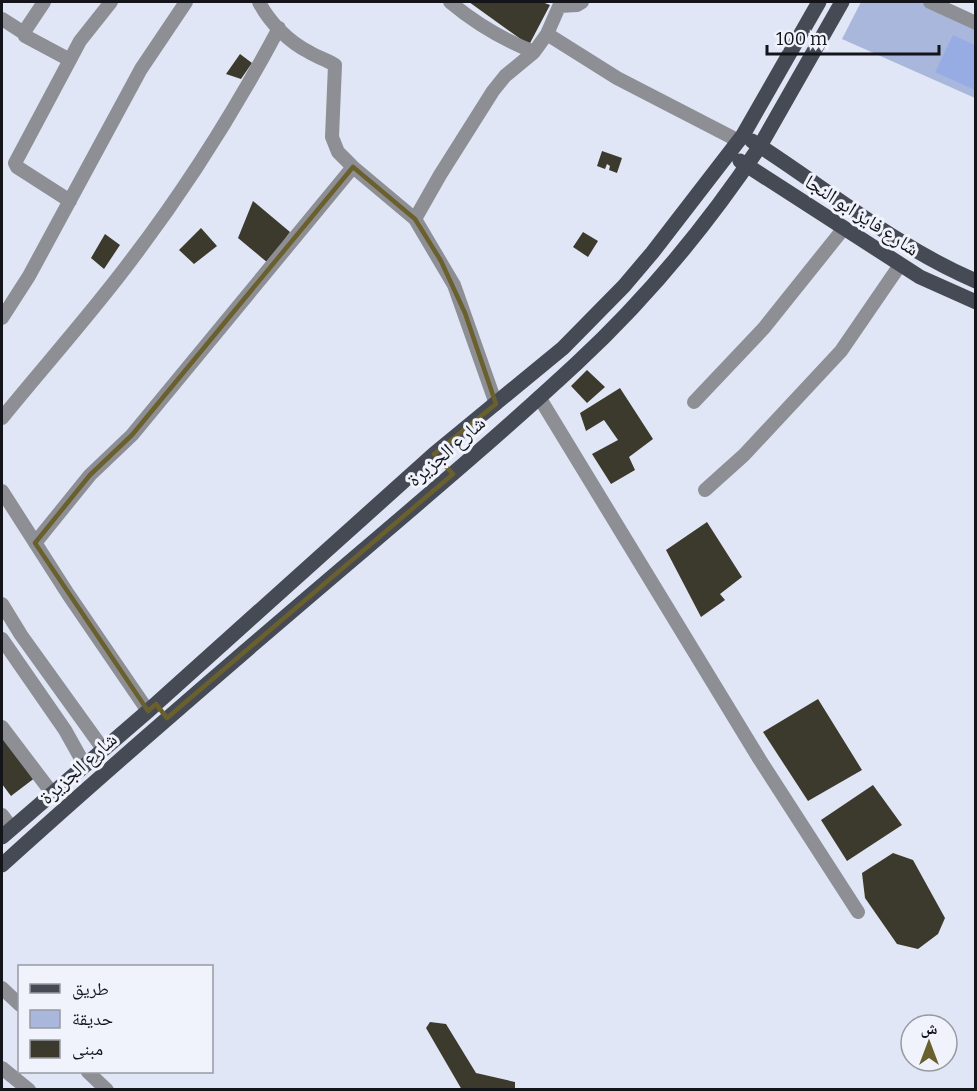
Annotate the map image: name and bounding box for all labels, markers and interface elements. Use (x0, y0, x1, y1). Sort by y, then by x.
scale bar (767, 18, 940, 56)
text: 100 m (776, 28, 827, 50)
street label: شارع فايز ابو النجا (800, 169, 924, 262)
street label: شارع الجزيرة (402, 411, 491, 492)
street label: شارع الجزيرة (34, 727, 122, 810)
legend (18, 965, 213, 1073)
text: طريق (72, 978, 109, 1000)
text: حديقة (72, 1008, 113, 1030)
north arrow (899, 1013, 959, 1073)
text: ش (921, 1019, 938, 1038)
text: مبنى (72, 1038, 103, 1060)

